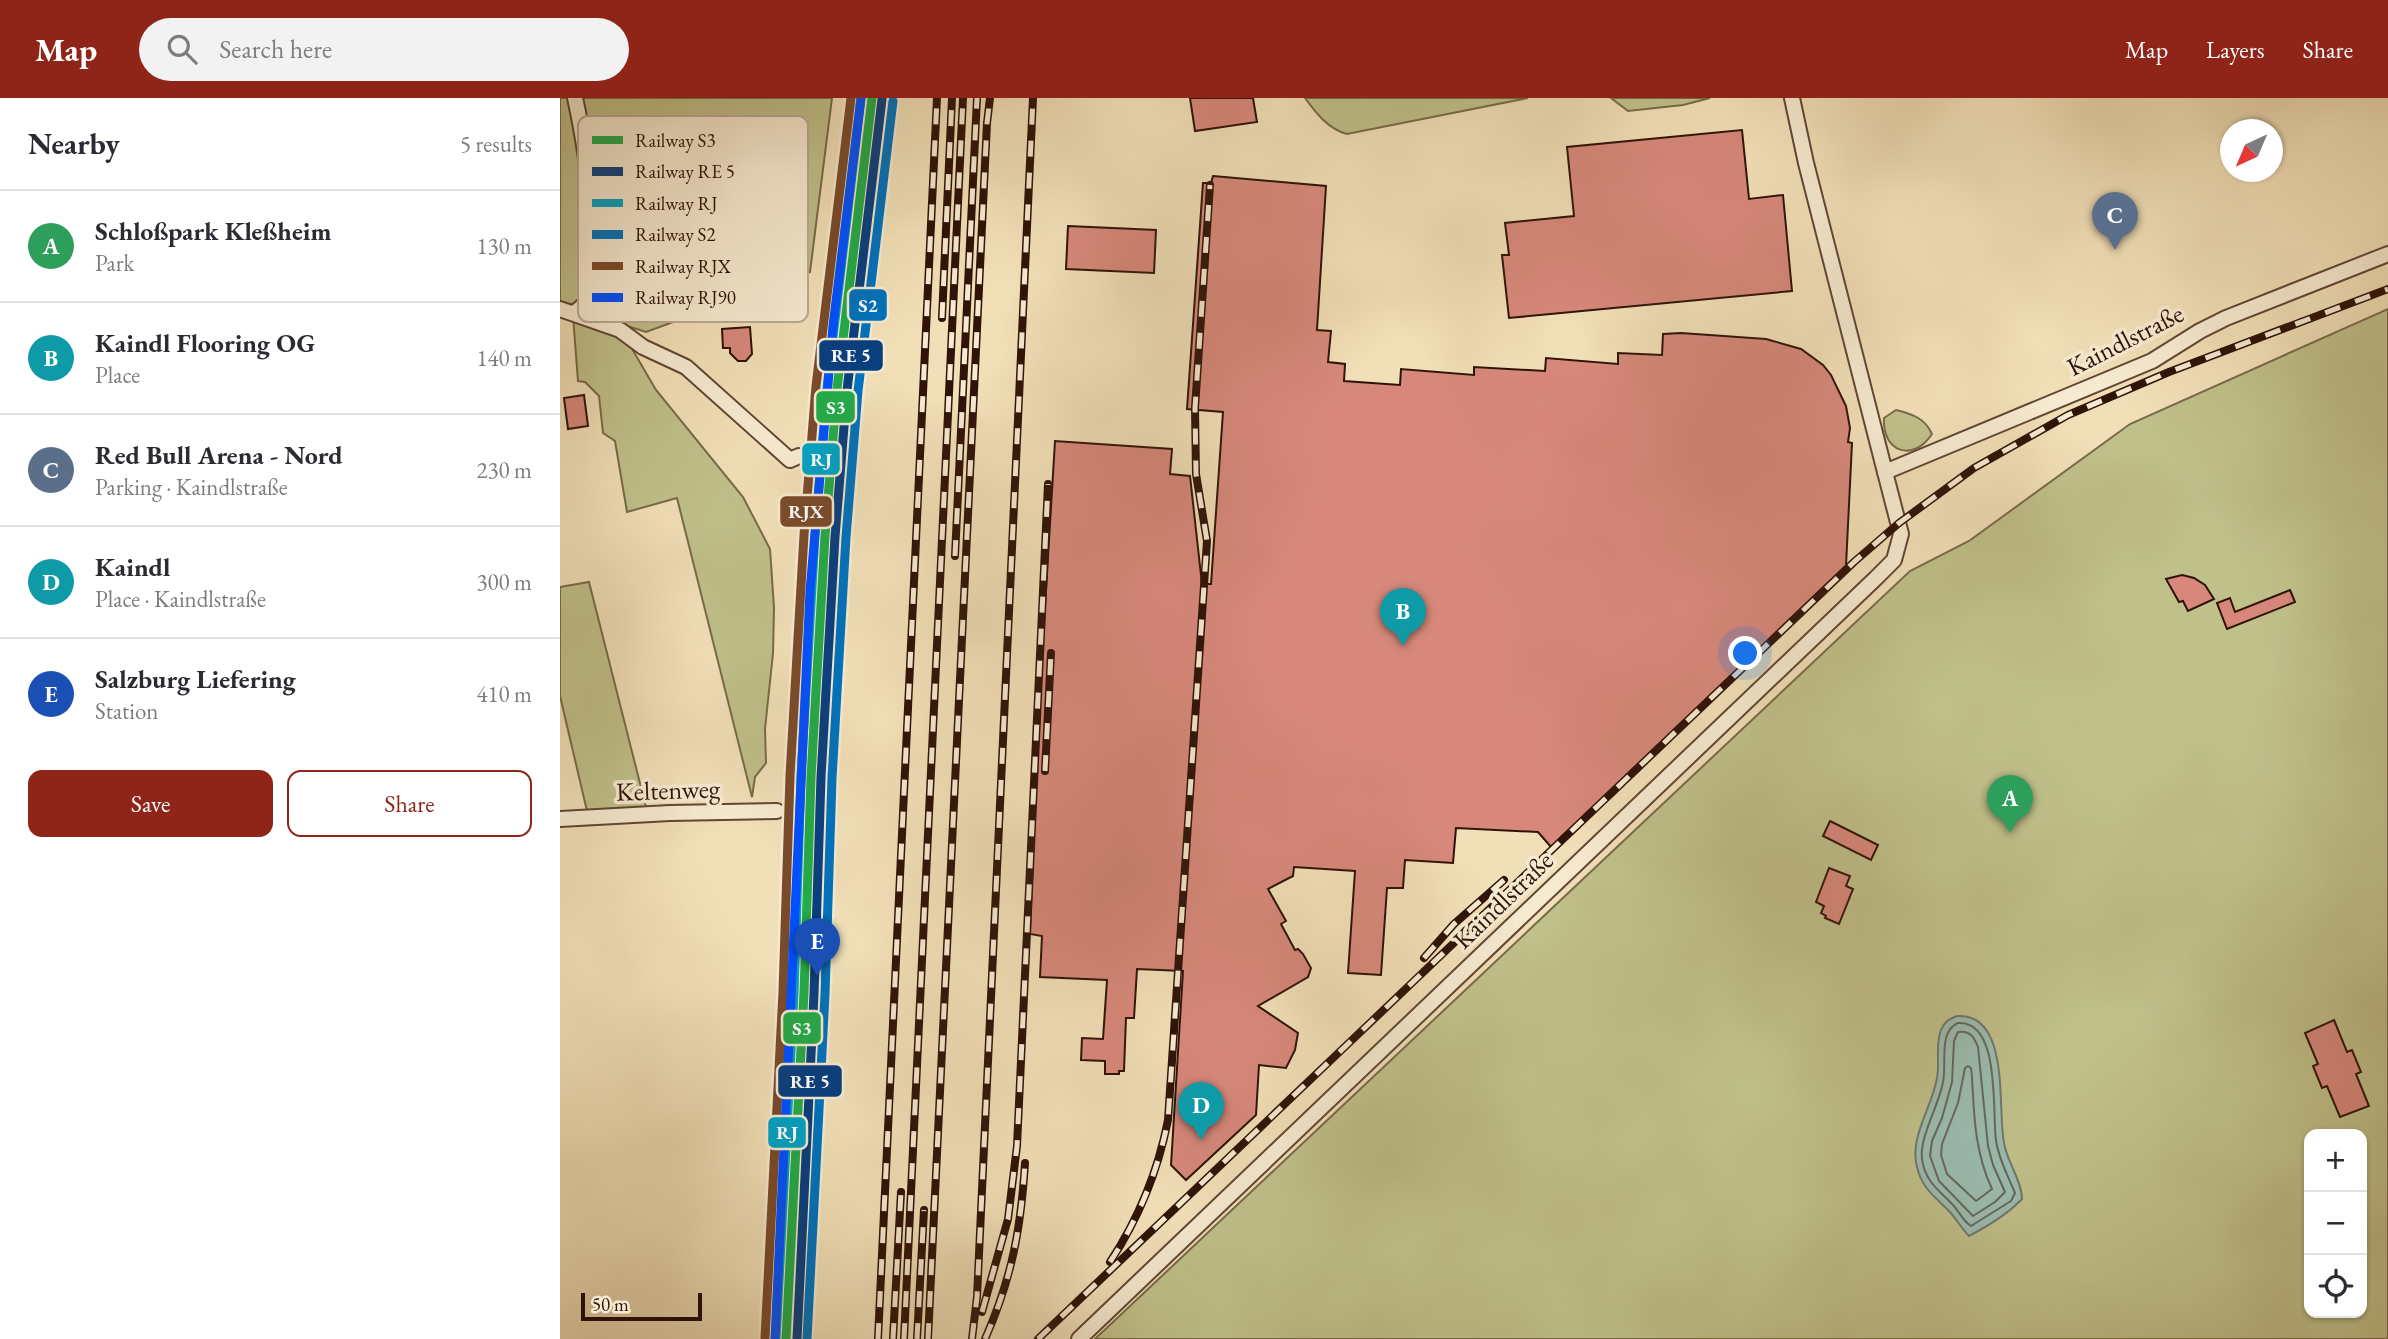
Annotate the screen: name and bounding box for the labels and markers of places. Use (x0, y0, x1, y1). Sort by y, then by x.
pin: C (2092, 192, 2138, 250)
pin: B (1380, 588, 1426, 646)
pin: A (1987, 775, 2033, 833)
pin: E (794, 918, 840, 976)
pin: D (1178, 1082, 1224, 1140)

